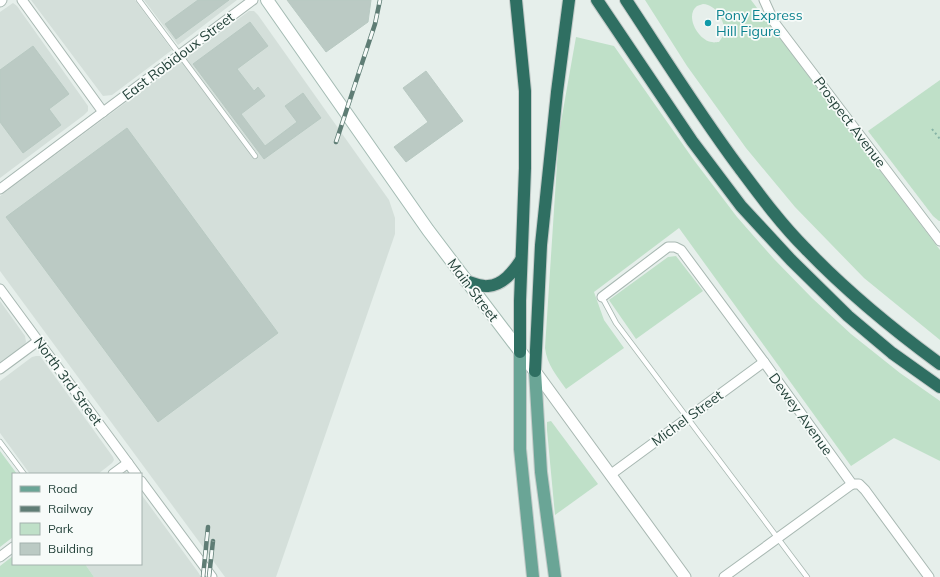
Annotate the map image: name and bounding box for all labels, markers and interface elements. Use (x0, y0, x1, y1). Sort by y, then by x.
place label: Pony Express Hill Figure (716, 6, 803, 40)
street label: East Robidoux Street (118, 8, 238, 104)
marker: Pony Express Hill Figure (703, 18, 713, 28)
street label: Prospect Avenue (810, 73, 890, 171)
street label: Main Street (443, 255, 503, 325)
street label: North 3rd Street (30, 333, 106, 429)
street label: Dewey Avenue (765, 369, 837, 459)
street label: Michel Street (648, 386, 726, 450)
legend (12, 473, 142, 565)
text: Road (48, 481, 77, 496)
text: Railway (48, 501, 94, 516)
text: Park (48, 521, 74, 536)
text: Building (48, 541, 93, 556)

